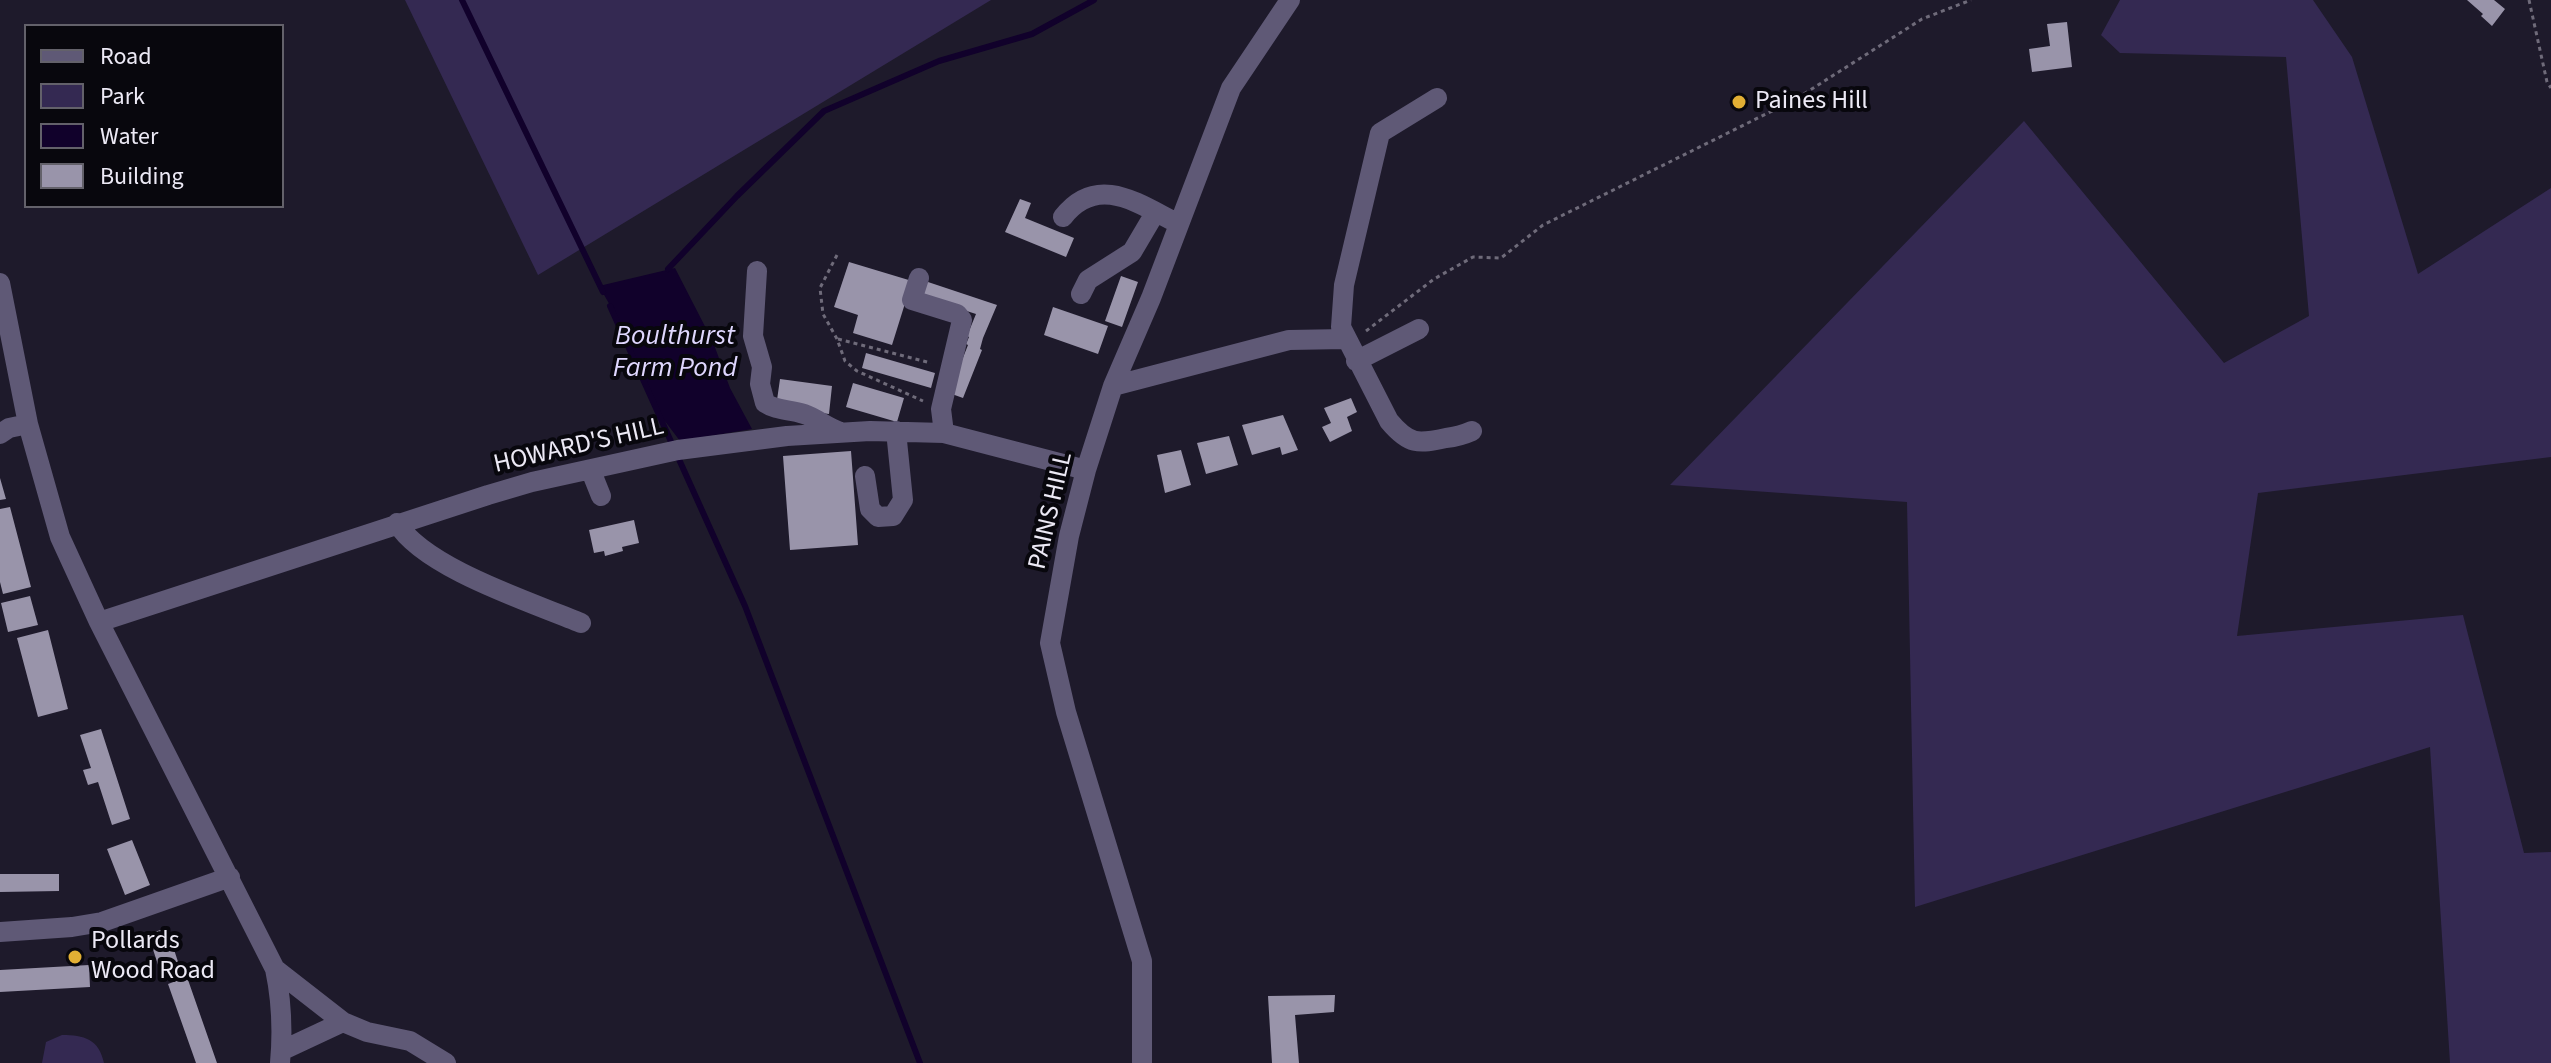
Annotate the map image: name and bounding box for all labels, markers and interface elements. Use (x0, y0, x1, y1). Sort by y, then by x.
legend (24, 24, 284, 208)
text: Road (100, 39, 152, 74)
text: Park (100, 79, 145, 114)
place label: Paines Hill (1755, 86, 1868, 118)
marker: Paines Hill (1730, 93, 1748, 111)
text: Water (100, 119, 158, 154)
text: Building (100, 159, 184, 194)
water label: Boulthurst Farm Pond (613, 321, 737, 387)
street label: HOWARD'S HILL (491, 412, 667, 482)
street label: PAINS HILL (1023, 449, 1081, 573)
place label: Pollards Wood Road (91, 926, 215, 988)
marker: Pollards Wood Road (66, 948, 84, 966)

